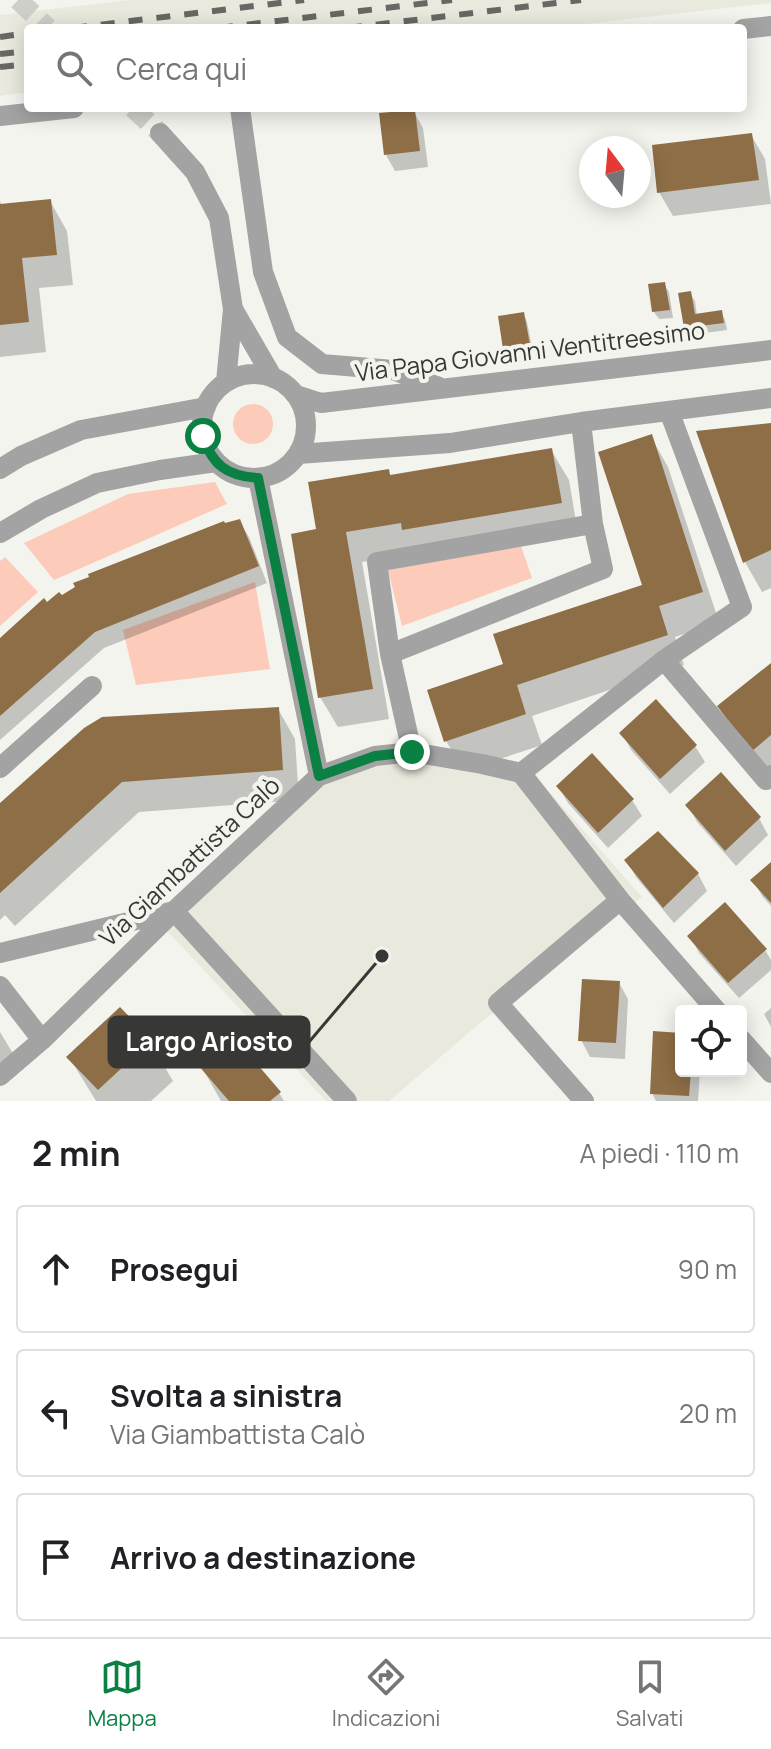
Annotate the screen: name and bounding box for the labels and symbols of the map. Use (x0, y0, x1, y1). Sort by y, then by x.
north arrow (579, 136, 651, 208)
street label: Via Papa Giovanni Ventitreesimo (353, 313, 707, 388)
route start (185, 418, 221, 454)
route end (394, 734, 430, 770)
street label: Via Giambattista Calò (92, 769, 286, 953)
callout: Largo Ariosto (109, 1017, 309, 1067)
text: Largo Ariosto (125, 1023, 293, 1059)

